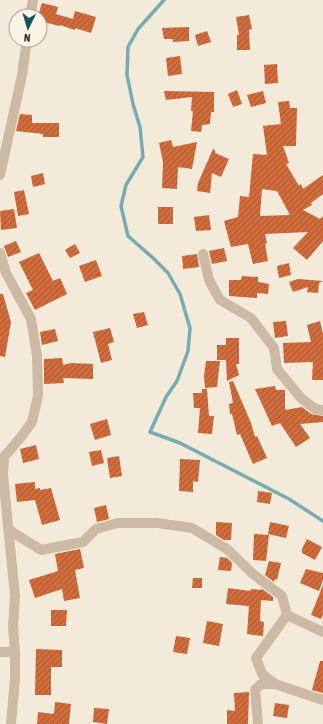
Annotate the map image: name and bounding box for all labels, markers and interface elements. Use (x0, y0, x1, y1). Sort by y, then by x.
north arrow (8, 8, 48, 48)
text: N (23, 32, 31, 44)

